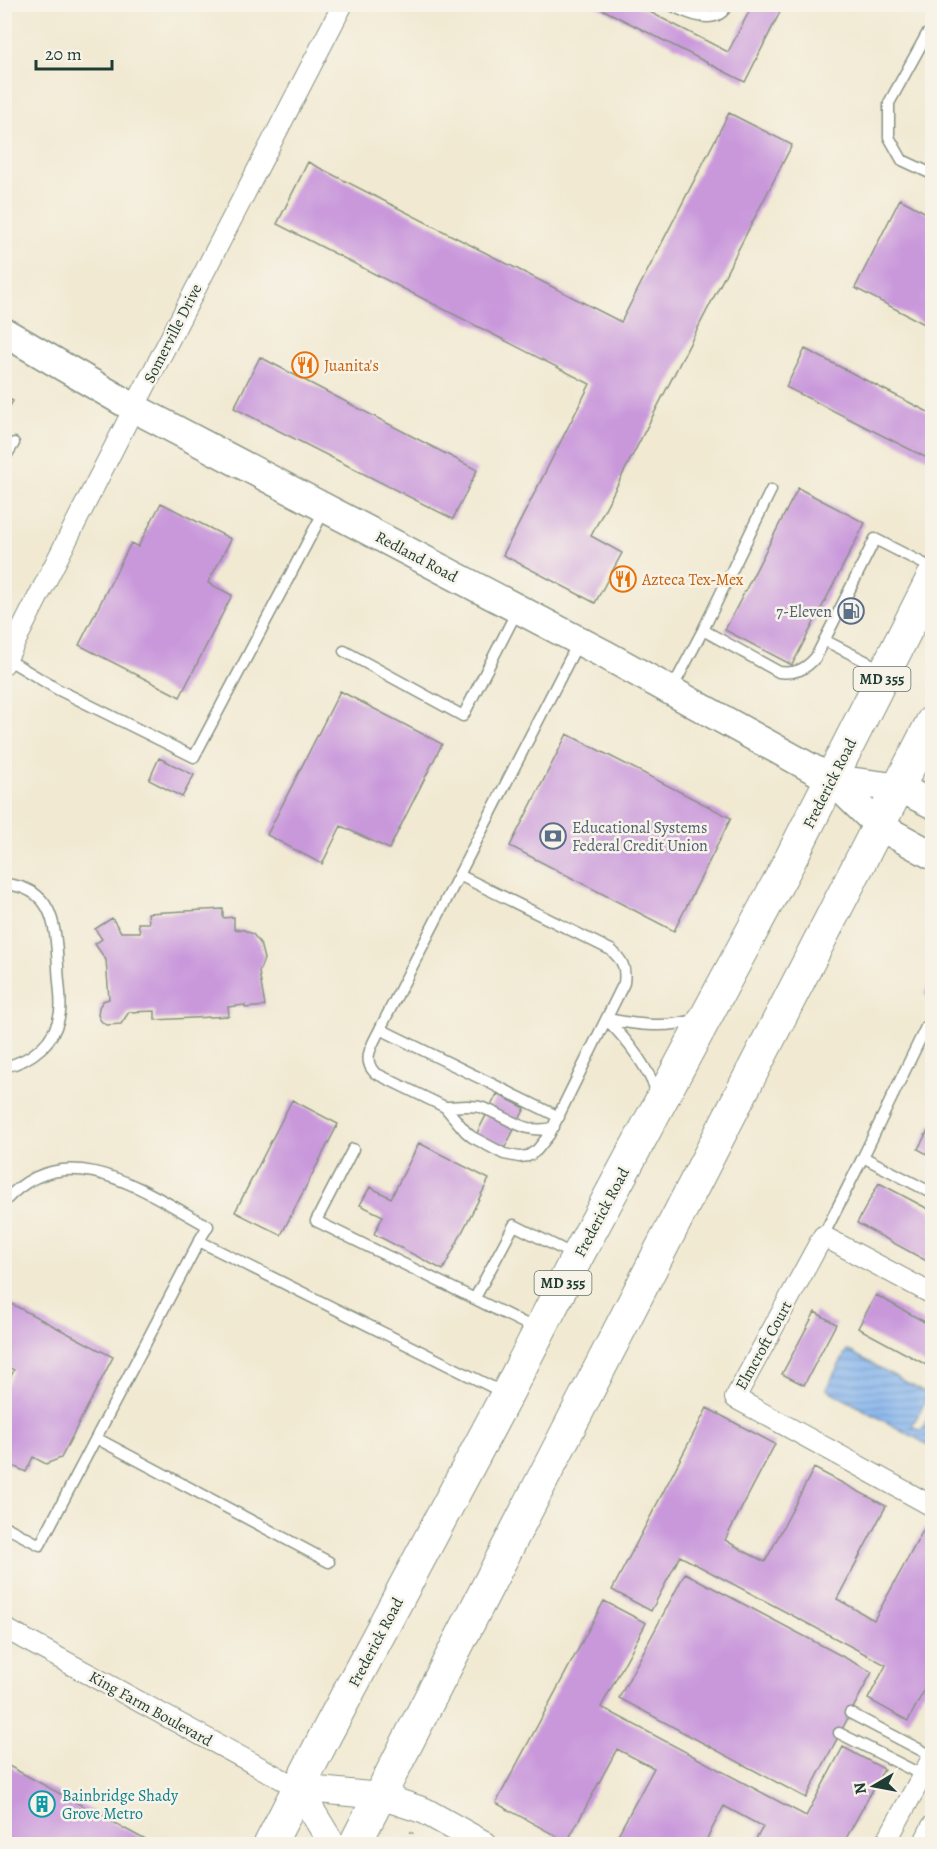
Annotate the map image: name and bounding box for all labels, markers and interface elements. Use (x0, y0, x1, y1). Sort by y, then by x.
scale bar (36, 33, 112, 71)
text: 20 m (45, 42, 82, 66)
street label: Somerville Drive (138, 280, 207, 387)
restaurant icon: Juanita's (290, 350, 320, 380)
place label: Juanita's (324, 355, 379, 377)
street label: Redland Road (372, 526, 462, 588)
restaurant icon: Azteca Tex-Mex (608, 564, 638, 594)
place label: Azteca Tex-Mex (641, 569, 744, 591)
fuel station icon: 7-Eleven (836, 596, 866, 626)
place label: 7-Eleven (776, 601, 832, 623)
road number: MD 355 (854, 667, 910, 691)
street label: Frederick Road (798, 734, 862, 832)
place label: Educational Systems Federal Credit Union (572, 817, 708, 857)
bank icon: Educational Systems Federal Credit Union (538, 821, 568, 851)
street label: Frederick Road (569, 1163, 635, 1261)
road number: MD 355 (534, 1271, 592, 1295)
street label: Elmcroft Court (730, 1297, 797, 1394)
street label: Frederick Road (343, 1593, 409, 1691)
street label: King Farm Boulevard (85, 1666, 217, 1752)
north arrow (844, 1756, 904, 1816)
text: N (848, 1780, 872, 1796)
place label: Bainbridge Shady Grove Metro (62, 1785, 179, 1825)
building icon: Bainbridge Shady Grove Metro (27, 1789, 57, 1819)

